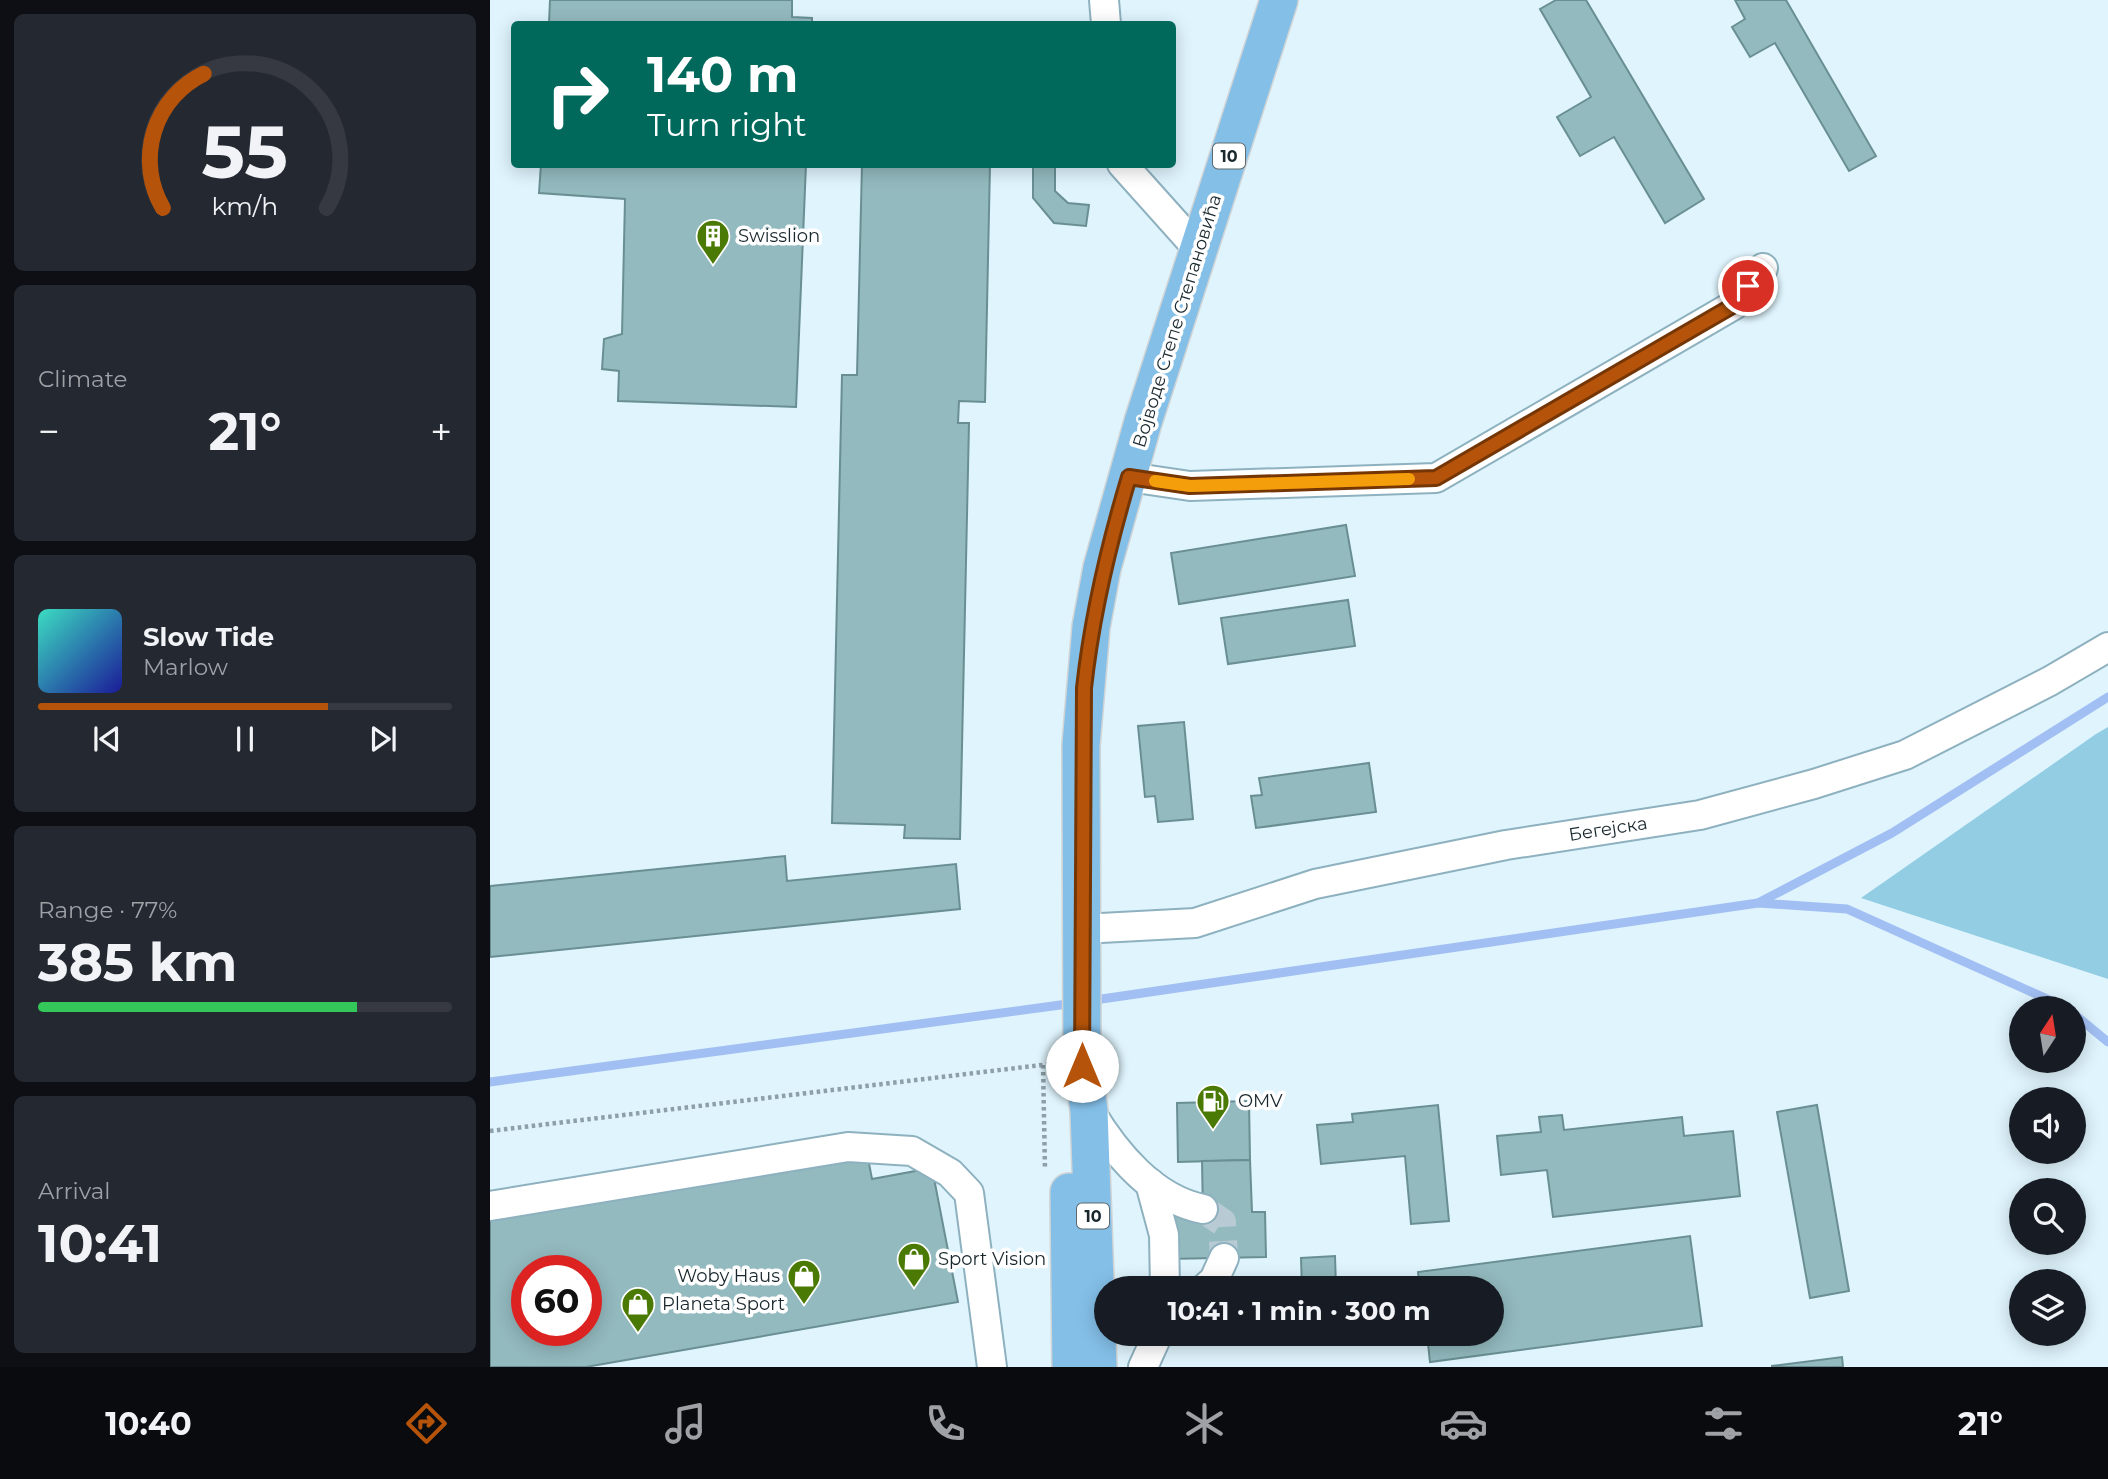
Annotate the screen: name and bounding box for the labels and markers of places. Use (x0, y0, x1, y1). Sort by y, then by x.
building icon: Swisslion (694, 217, 732, 266)
place label: Swisslion (738, 225, 820, 247)
pin (1718, 256, 1778, 316)
fuel station icon: OMV (1194, 1082, 1232, 1131)
place label: OMV (1238, 1090, 1283, 1112)
shop icon: Sport Vision (895, 1240, 933, 1289)
place label: Sport Vision (938, 1248, 1046, 1270)
shop icon: Woby Haus (785, 1257, 823, 1306)
place label: Woby Haus (677, 1265, 780, 1287)
shop icon: Planeta Sport (619, 1285, 657, 1334)
place label: Planeta Sport (662, 1293, 785, 1315)

